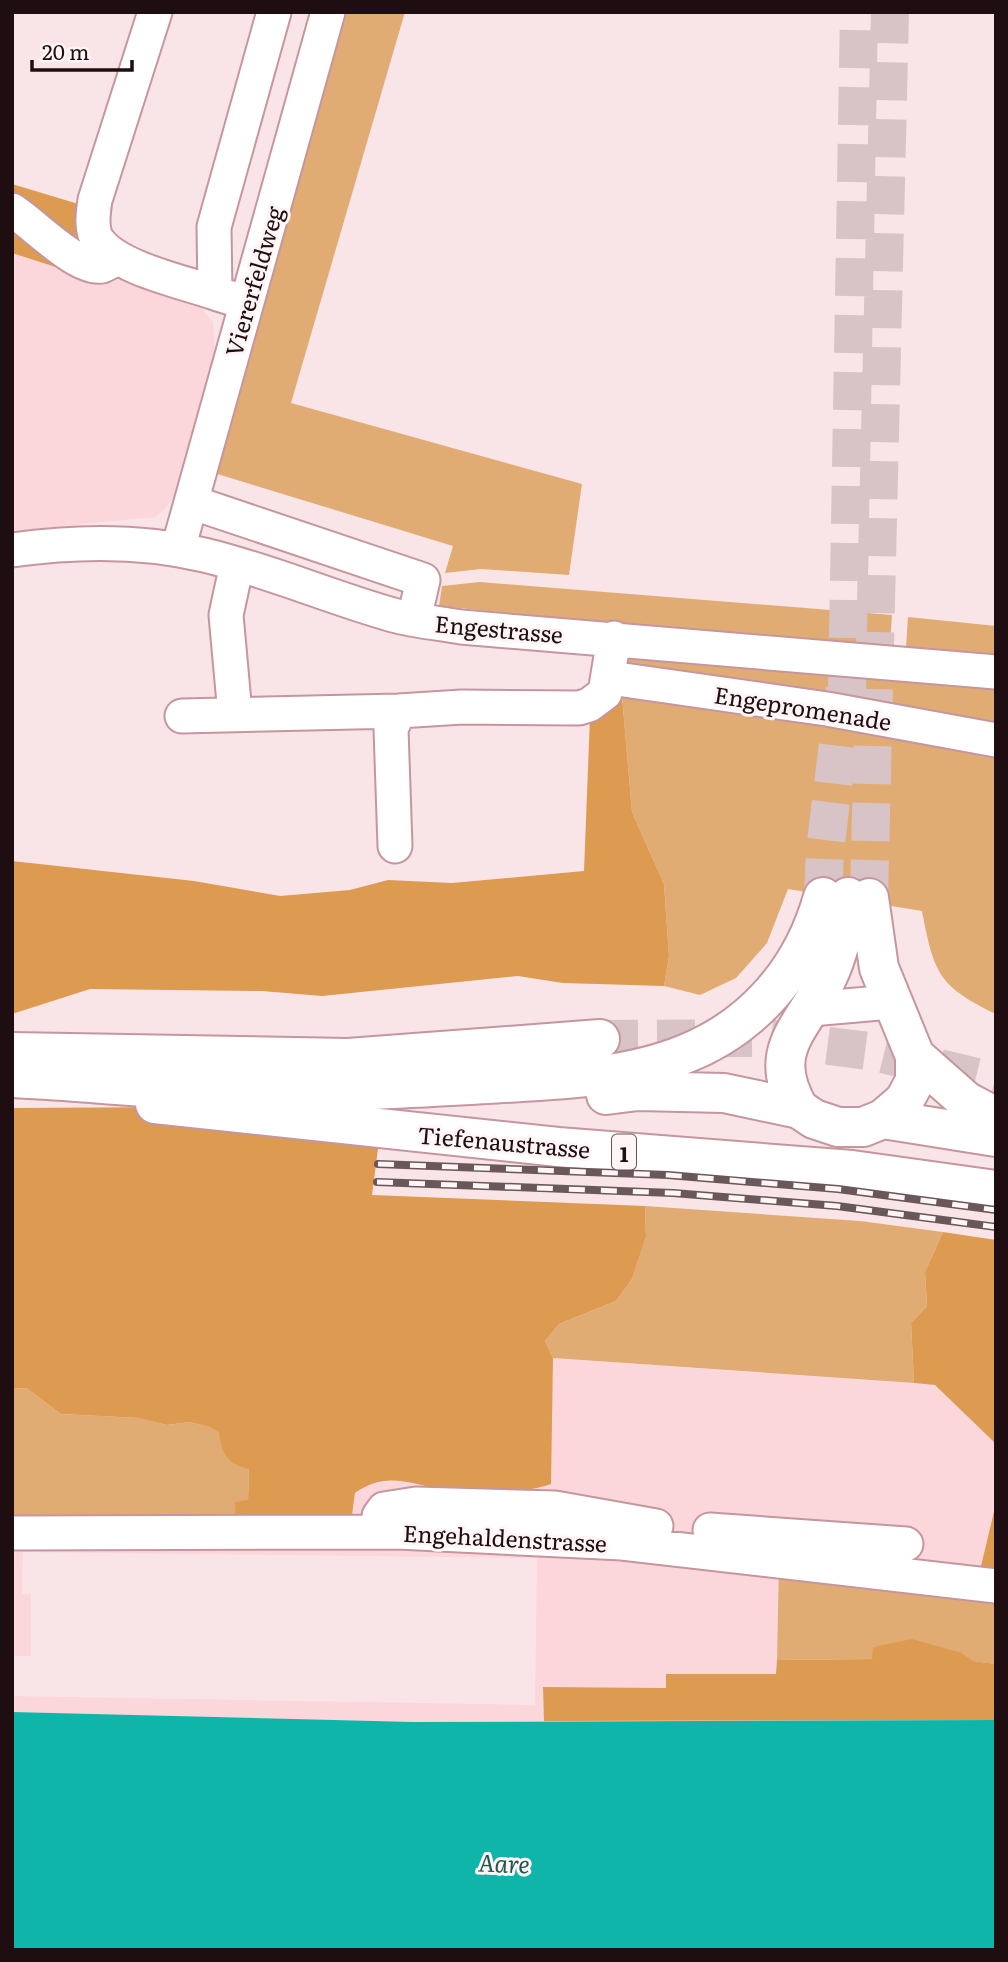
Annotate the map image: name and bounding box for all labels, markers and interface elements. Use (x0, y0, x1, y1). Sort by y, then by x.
scale bar (32, 28, 131, 72)
text: 20 m (42, 35, 89, 66)
street label: Viererfeldweg (215, 202, 291, 360)
street label: Engestrasse (433, 605, 565, 651)
street label: Engepromenade (712, 676, 894, 738)
street label: Tiefenaustrasse (416, 1117, 592, 1165)
road number: 1 (612, 1134, 636, 1170)
street label: Engehaldenstrasse (402, 1515, 608, 1559)
water label: Aare (478, 1844, 530, 1880)

